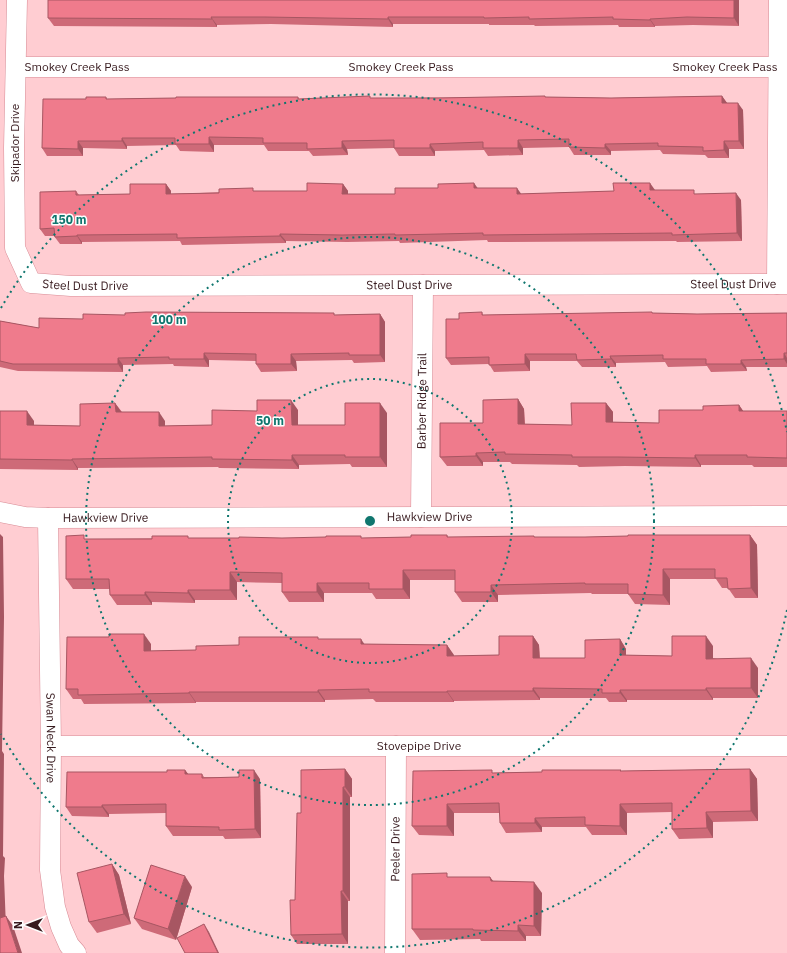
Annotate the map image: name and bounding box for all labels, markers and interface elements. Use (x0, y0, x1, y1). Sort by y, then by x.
street label: Smokey Creek Pass (24, 59, 130, 74)
street label: Smokey Creek Pass (348, 59, 454, 74)
street label: Smokey Creek Pass (672, 59, 778, 74)
street label: Skipador Drive (7, 103, 22, 182)
text: 150 m (51, 212, 87, 227)
street label: Steel Dust Drive (42, 276, 129, 293)
street label: Steel Dust Drive (690, 276, 777, 291)
street label: Steel Dust Drive (366, 277, 453, 292)
text: 100 m (151, 312, 187, 327)
street label: Barber Ridge Trail (414, 353, 429, 449)
text: 50 m (256, 413, 284, 428)
street label: Hawkview Drive (387, 509, 473, 524)
street label: Hawkview Drive (63, 510, 149, 525)
centre of rings (363, 514, 377, 528)
street label: Swan Neck Drive (43, 693, 59, 784)
street label: Stovepipe Drive (377, 738, 462, 753)
street label: Peeler Drive (387, 816, 403, 882)
north arrow (8, 905, 48, 945)
text: N (11, 921, 25, 929)

